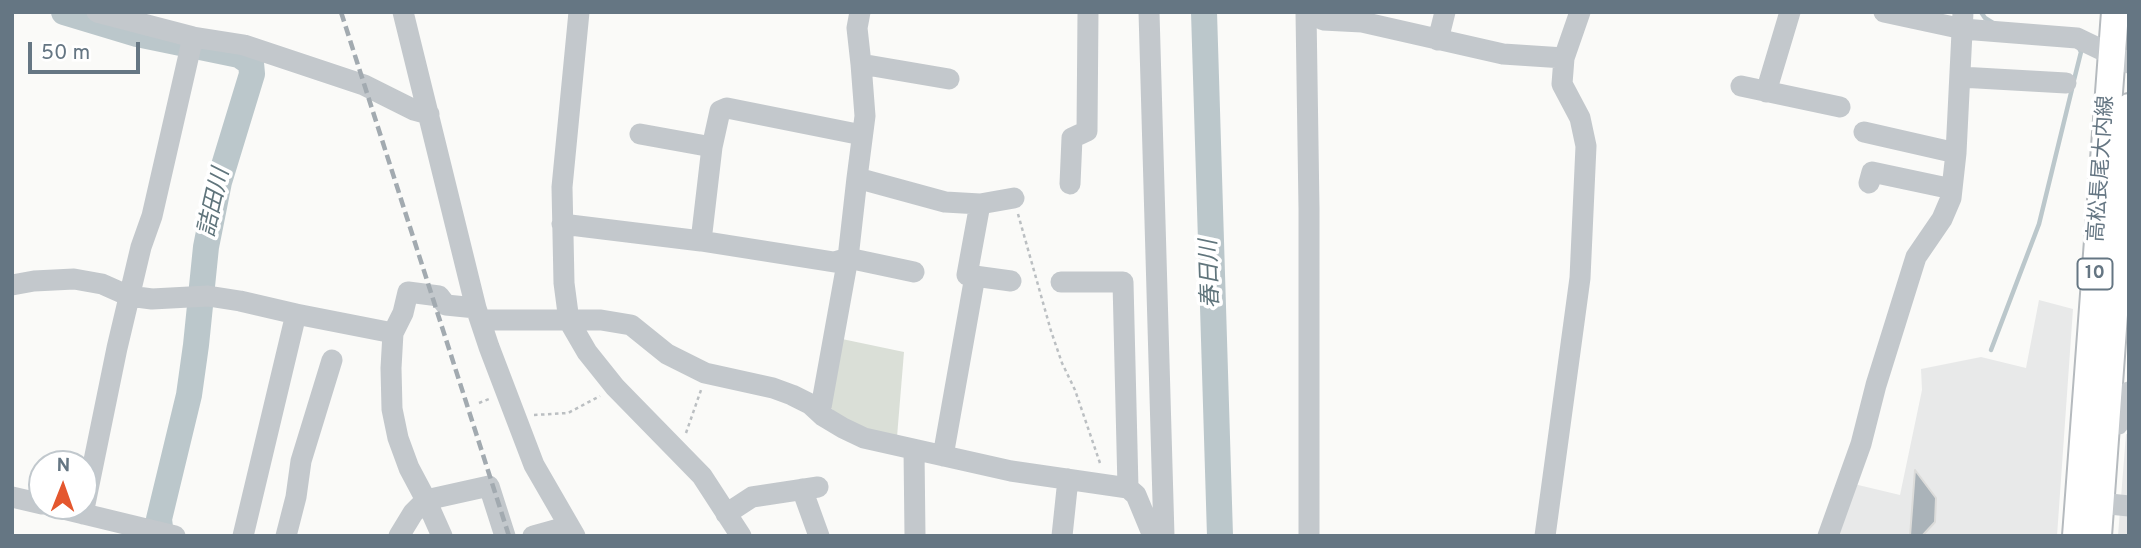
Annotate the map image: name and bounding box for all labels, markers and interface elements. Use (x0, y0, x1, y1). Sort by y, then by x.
scale bar (32, 28, 144, 72)
text: 50 m (41, 40, 90, 67)
street label: 高松長尾大内線 (2085, 95, 2121, 243)
water label: 詰田川 (195, 166, 237, 240)
water label: 春日川 (1197, 239, 1227, 309)
road number: 10 (2078, 258, 2112, 290)
north arrow (28, 450, 98, 520)
text: N (56, 454, 70, 478)

